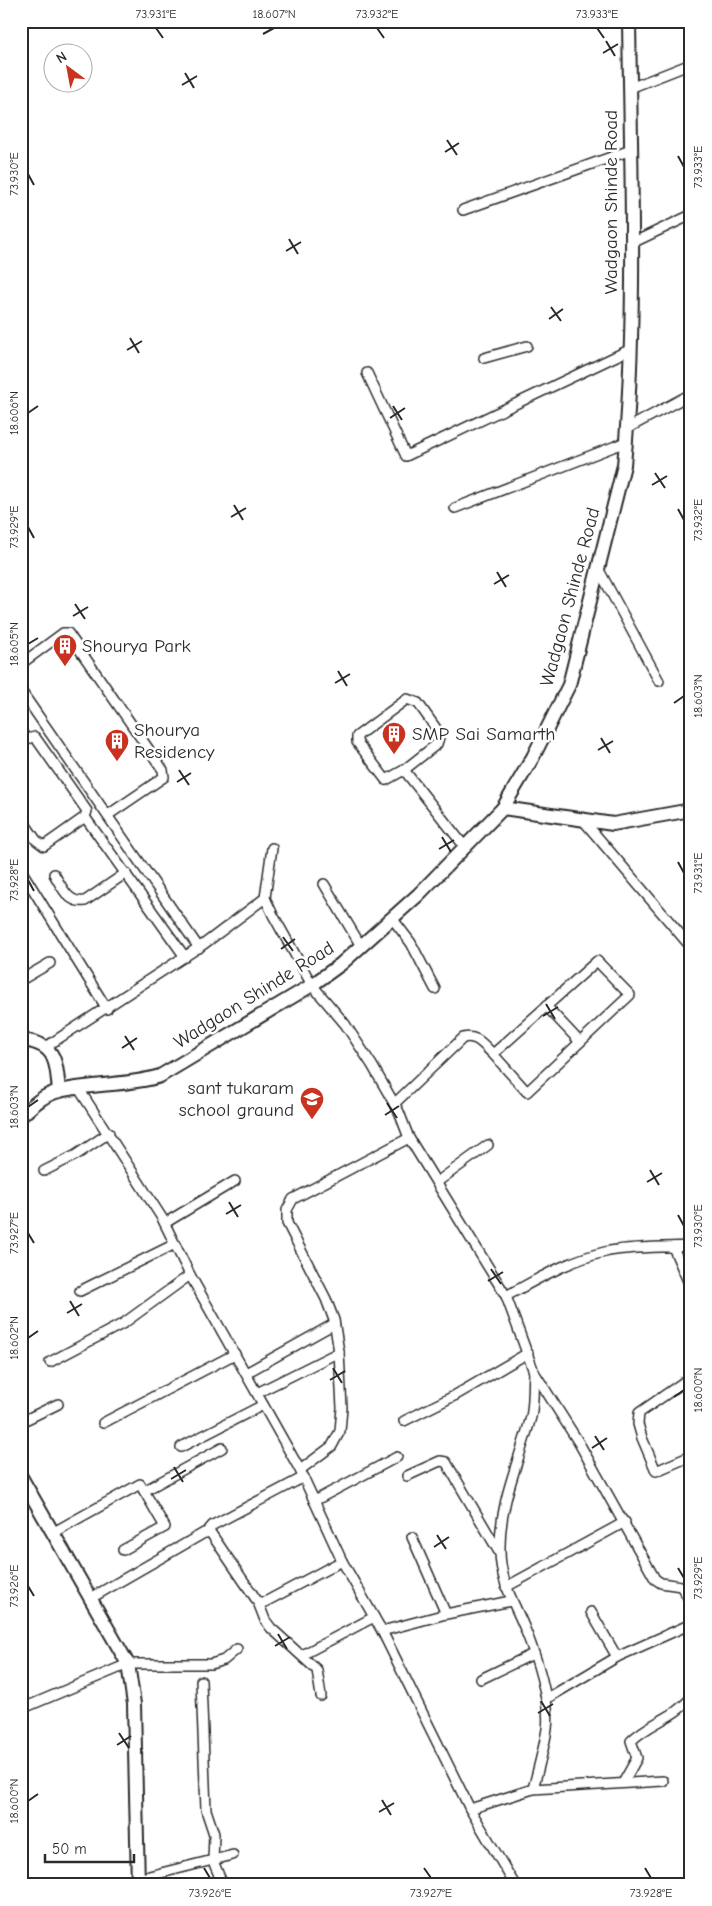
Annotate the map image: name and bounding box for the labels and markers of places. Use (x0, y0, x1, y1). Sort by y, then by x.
building icon: Shourya Park (52, 633, 78, 667)
place label: Shourya Park (82, 635, 192, 657)
place label: Shourya Residency (134, 719, 215, 763)
building icon: SMP Sai Samarth (381, 721, 407, 755)
place label: SMP Sai Samarth (412, 723, 555, 745)
building icon: Shourya Residency (104, 728, 130, 762)
place label: sant tukaram school graund (179, 1077, 294, 1121)
school or university icon: sant tukaram school graund (299, 1086, 325, 1120)

